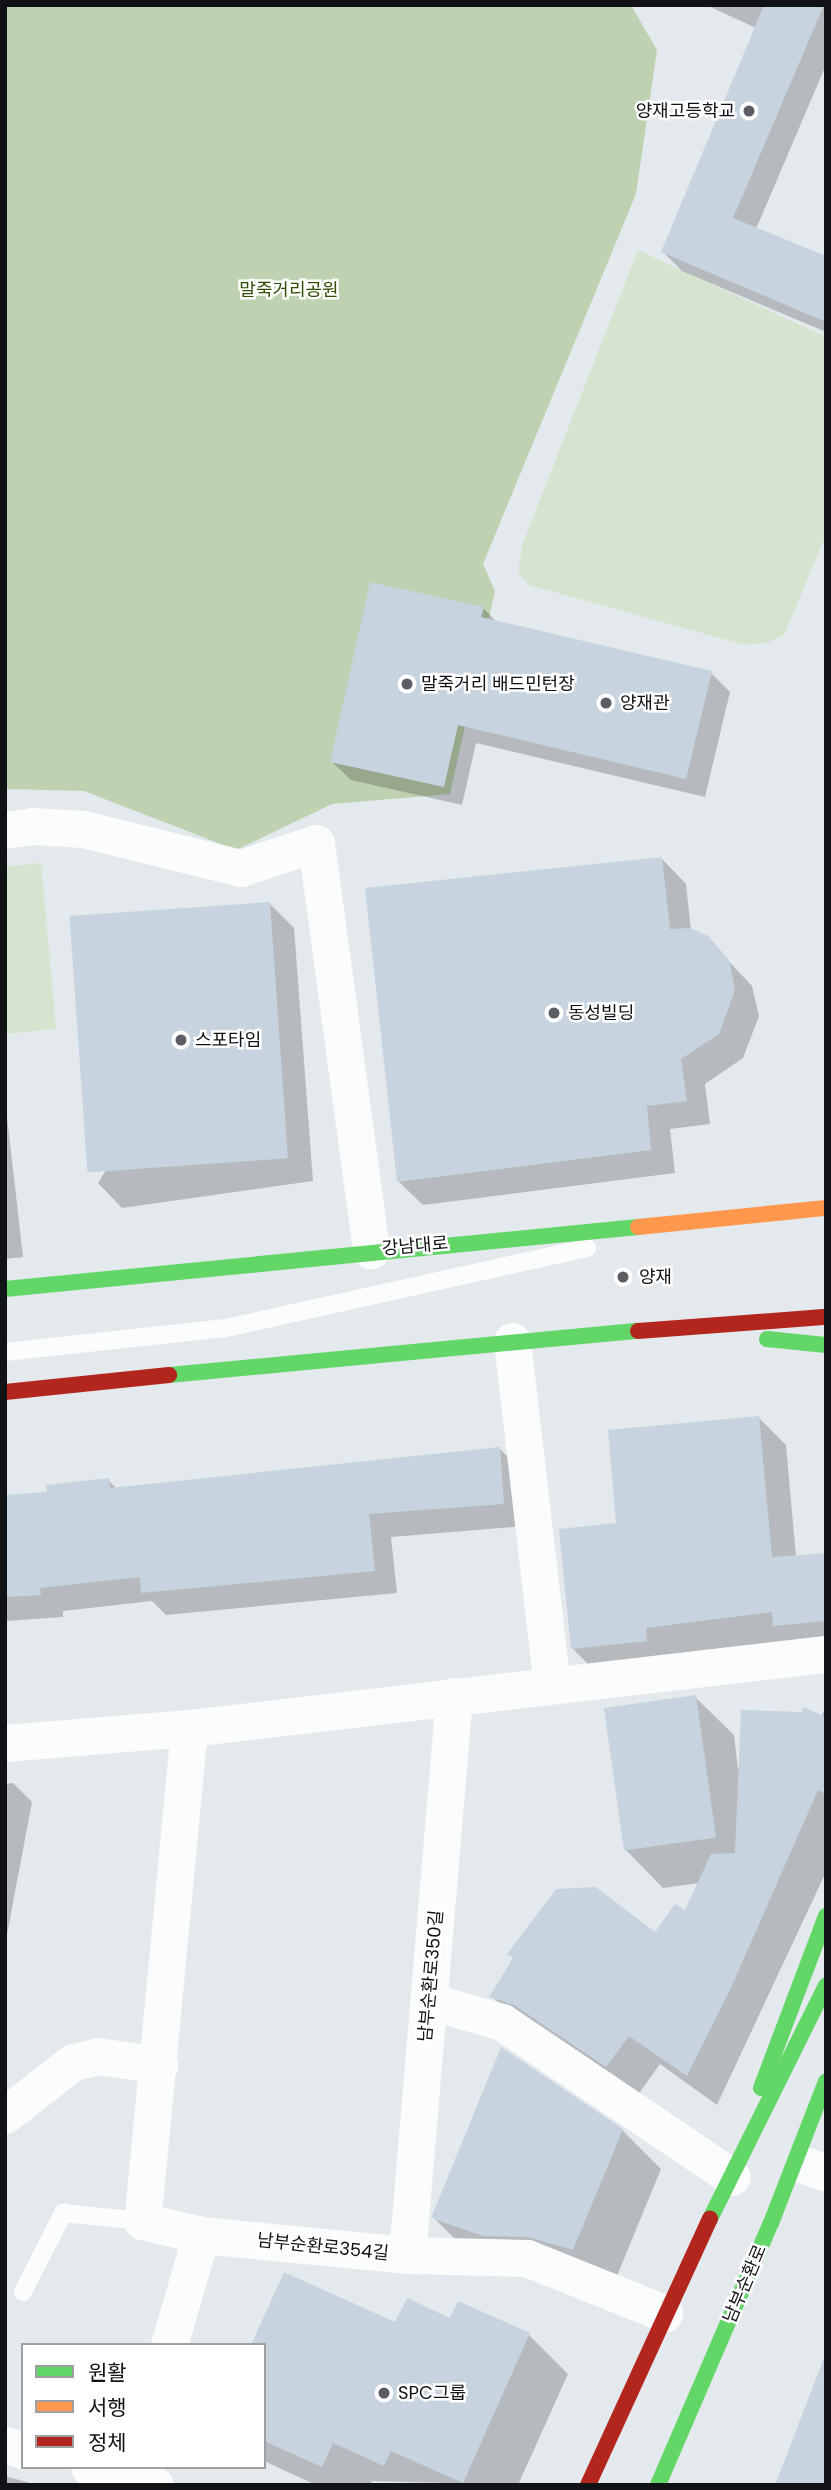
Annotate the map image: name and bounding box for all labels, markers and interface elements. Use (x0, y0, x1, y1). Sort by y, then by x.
place label: 양재고등학교 (636, 100, 735, 122)
marker: 양재고등학교 (741, 103, 757, 119)
park label: 말죽거리공원 (239, 279, 339, 301)
place label: 말죽거리 배드민턴장 (421, 673, 575, 695)
marker: 말죽거리 배드민턴장 (399, 676, 415, 692)
place label: 양재관 (620, 692, 670, 714)
marker: 양재관 (598, 695, 614, 711)
place label: 동성빌딩 (568, 1002, 634, 1024)
marker: 동성빌딩 (546, 1005, 562, 1021)
place label: 스포타임 (195, 1029, 261, 1051)
marker: 스포타임 (173, 1032, 189, 1048)
street label: 강남대로 (381, 1232, 449, 1260)
place label: 양재 (639, 1266, 672, 1288)
marker: 양재 (613, 1267, 633, 1287)
street label: 남부순환로350길 (414, 1909, 448, 2043)
street label: 남부순환로354길 (256, 2229, 390, 2265)
street label: 남부순환로 (719, 2242, 771, 2326)
legend (21, 2343, 266, 2469)
text: 원활 (88, 2358, 127, 2387)
place label: SPC그룹 (398, 2382, 466, 2404)
marker: SPC그룹 (376, 2385, 392, 2401)
text: 서행 (88, 2393, 127, 2422)
text: 정체 (88, 2428, 127, 2457)

